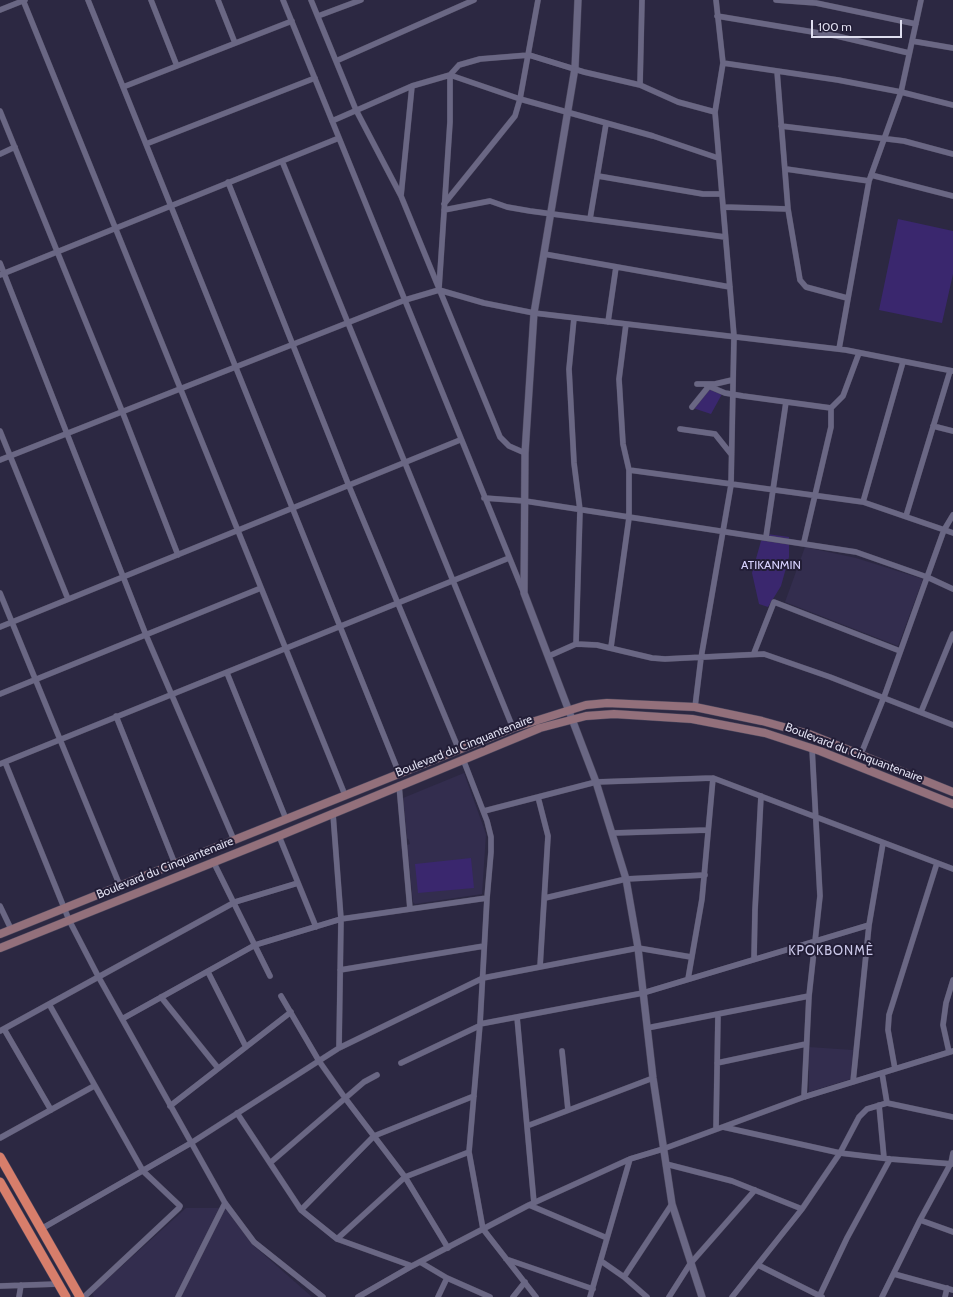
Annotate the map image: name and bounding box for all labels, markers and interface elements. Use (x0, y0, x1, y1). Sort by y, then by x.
scale bar (813, 12, 904, 38)
text: 100 m (818, 19, 852, 34)
park label: ATIKANMIN (741, 558, 801, 572)
street label: Boulevard du Cinquantenaire (393, 712, 535, 780)
street label: Boulevard du Cinquantenaire (783, 720, 925, 786)
street label: Boulevard du Cinquantenaire (94, 834, 236, 902)
district label: KPOKBONMÈ (788, 943, 874, 959)

